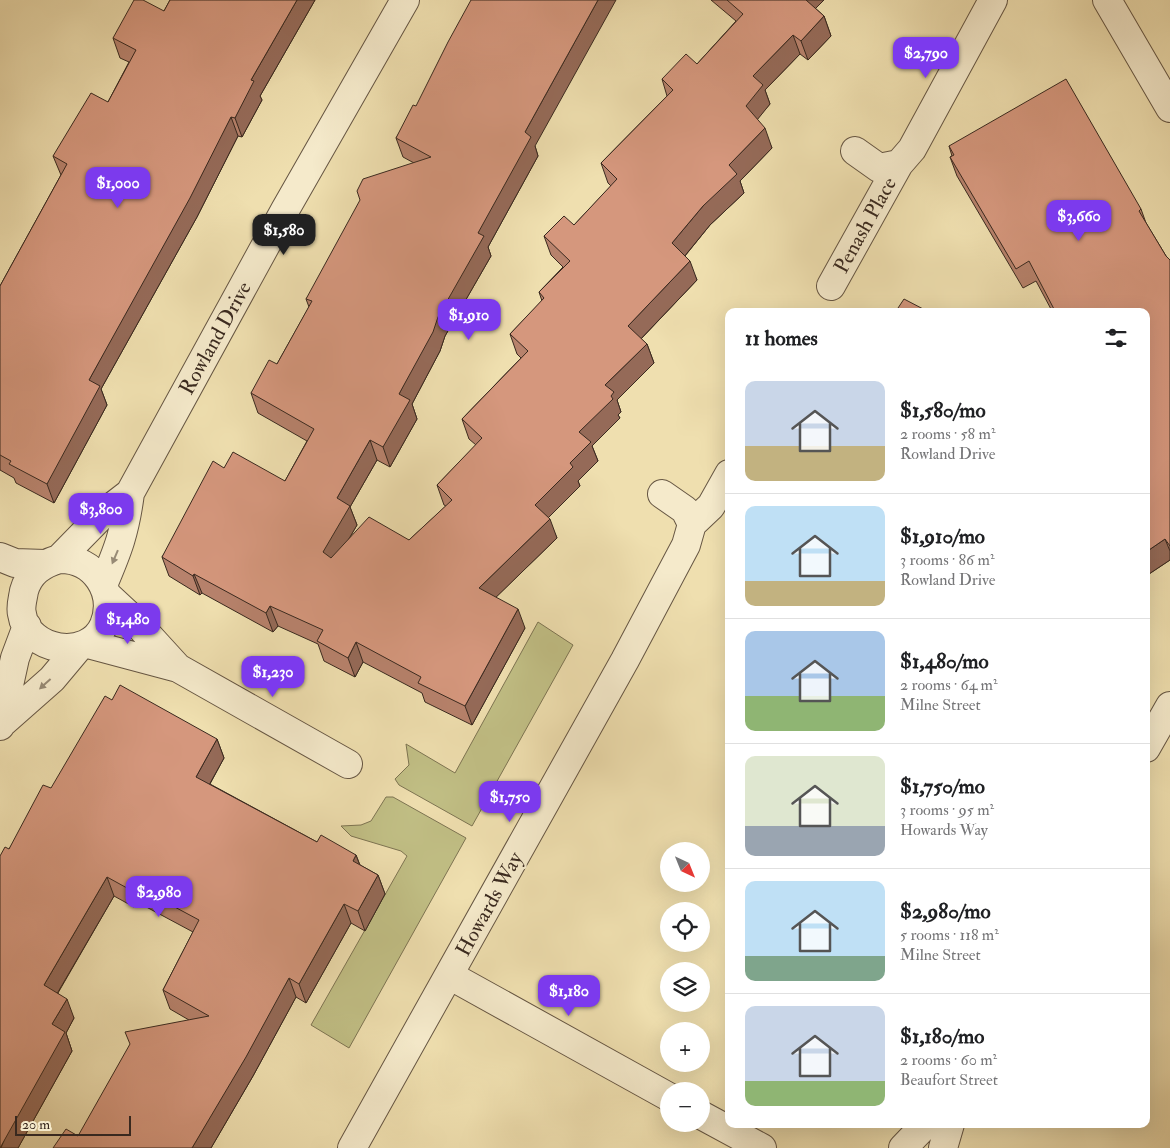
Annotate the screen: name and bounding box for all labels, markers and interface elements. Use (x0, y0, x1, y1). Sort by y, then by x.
pin: $2,790 (885, 36, 967, 79)
text: $2,790 (904, 43, 948, 63)
pin: $1,000 (77, 166, 159, 209)
street label: Penash Place (828, 172, 903, 278)
text: $1,000 (96, 173, 140, 193)
pin: $3,660 (1038, 200, 1120, 242)
text: $3,660 (1057, 206, 1101, 226)
pin: $1,580 (243, 214, 325, 256)
text: $1,580 (263, 220, 305, 240)
street label: Rowland Drive (173, 277, 258, 400)
pin: $1,910 (428, 298, 510, 341)
text: $1,910 (449, 305, 489, 325)
icon: filters (1102, 324, 1130, 352)
text: 11 homes (745, 325, 818, 352)
text: $1,580/mo (900, 397, 986, 424)
icon: home (785, 401, 845, 461)
text: 2 rooms · 58 m² (900, 424, 995, 444)
text: Rowland Drive (900, 444, 995, 464)
pin: $3,800 (60, 492, 142, 535)
text: $3,800 (80, 499, 122, 519)
text: $1,910/mo (900, 523, 985, 550)
icon: home (785, 526, 845, 586)
one-way arrow (111, 550, 119, 564)
text: 3 rooms · 86 m² (900, 550, 994, 570)
text: Rowland Drive (900, 570, 995, 590)
pin: $1,480 (87, 602, 169, 645)
text: $1,480 (106, 609, 150, 629)
text: $1,480/mo (900, 648, 989, 675)
icon: home (785, 651, 845, 711)
pin: $1,230 (232, 656, 314, 698)
text: $1,230 (252, 662, 294, 682)
text: 2 rooms · 64 m² (900, 675, 998, 695)
one-way arrow (40, 678, 52, 690)
text: Milne Street (900, 695, 981, 715)
text: $1,750/mo (900, 773, 985, 800)
icon: home (785, 776, 845, 836)
pin: $1,750 (469, 780, 551, 823)
text: $1,750 (490, 787, 530, 807)
text: 3 rooms · 95 m² (900, 800, 994, 820)
text: Howards Way (900, 820, 988, 840)
north arrow (660, 842, 710, 892)
map controls (660, 842, 710, 1132)
street label: Howards Way (450, 847, 530, 961)
pin: $2,980 (118, 876, 200, 918)
text: $2,980 (137, 882, 181, 902)
text: $2,980/mo (900, 898, 991, 925)
icon: home (785, 901, 845, 961)
button: locate (660, 902, 710, 952)
text: 5 rooms · 118 m² (900, 925, 999, 945)
text: Milne Street (900, 945, 981, 965)
button: layers (660, 962, 710, 1012)
pin: $1,180 (528, 974, 610, 1017)
text: $1,180 (549, 981, 589, 1001)
button: + (660, 1022, 710, 1072)
text: $1,180/mo (900, 1023, 984, 1050)
icon: home (785, 1026, 845, 1086)
text: 2 rooms · 60 m² (900, 1050, 997, 1070)
text: Beaufort Street (900, 1070, 998, 1090)
button: − (660, 1082, 710, 1132)
scale bar (15, 1113, 131, 1136)
text: 20 m (22, 1116, 50, 1133)

